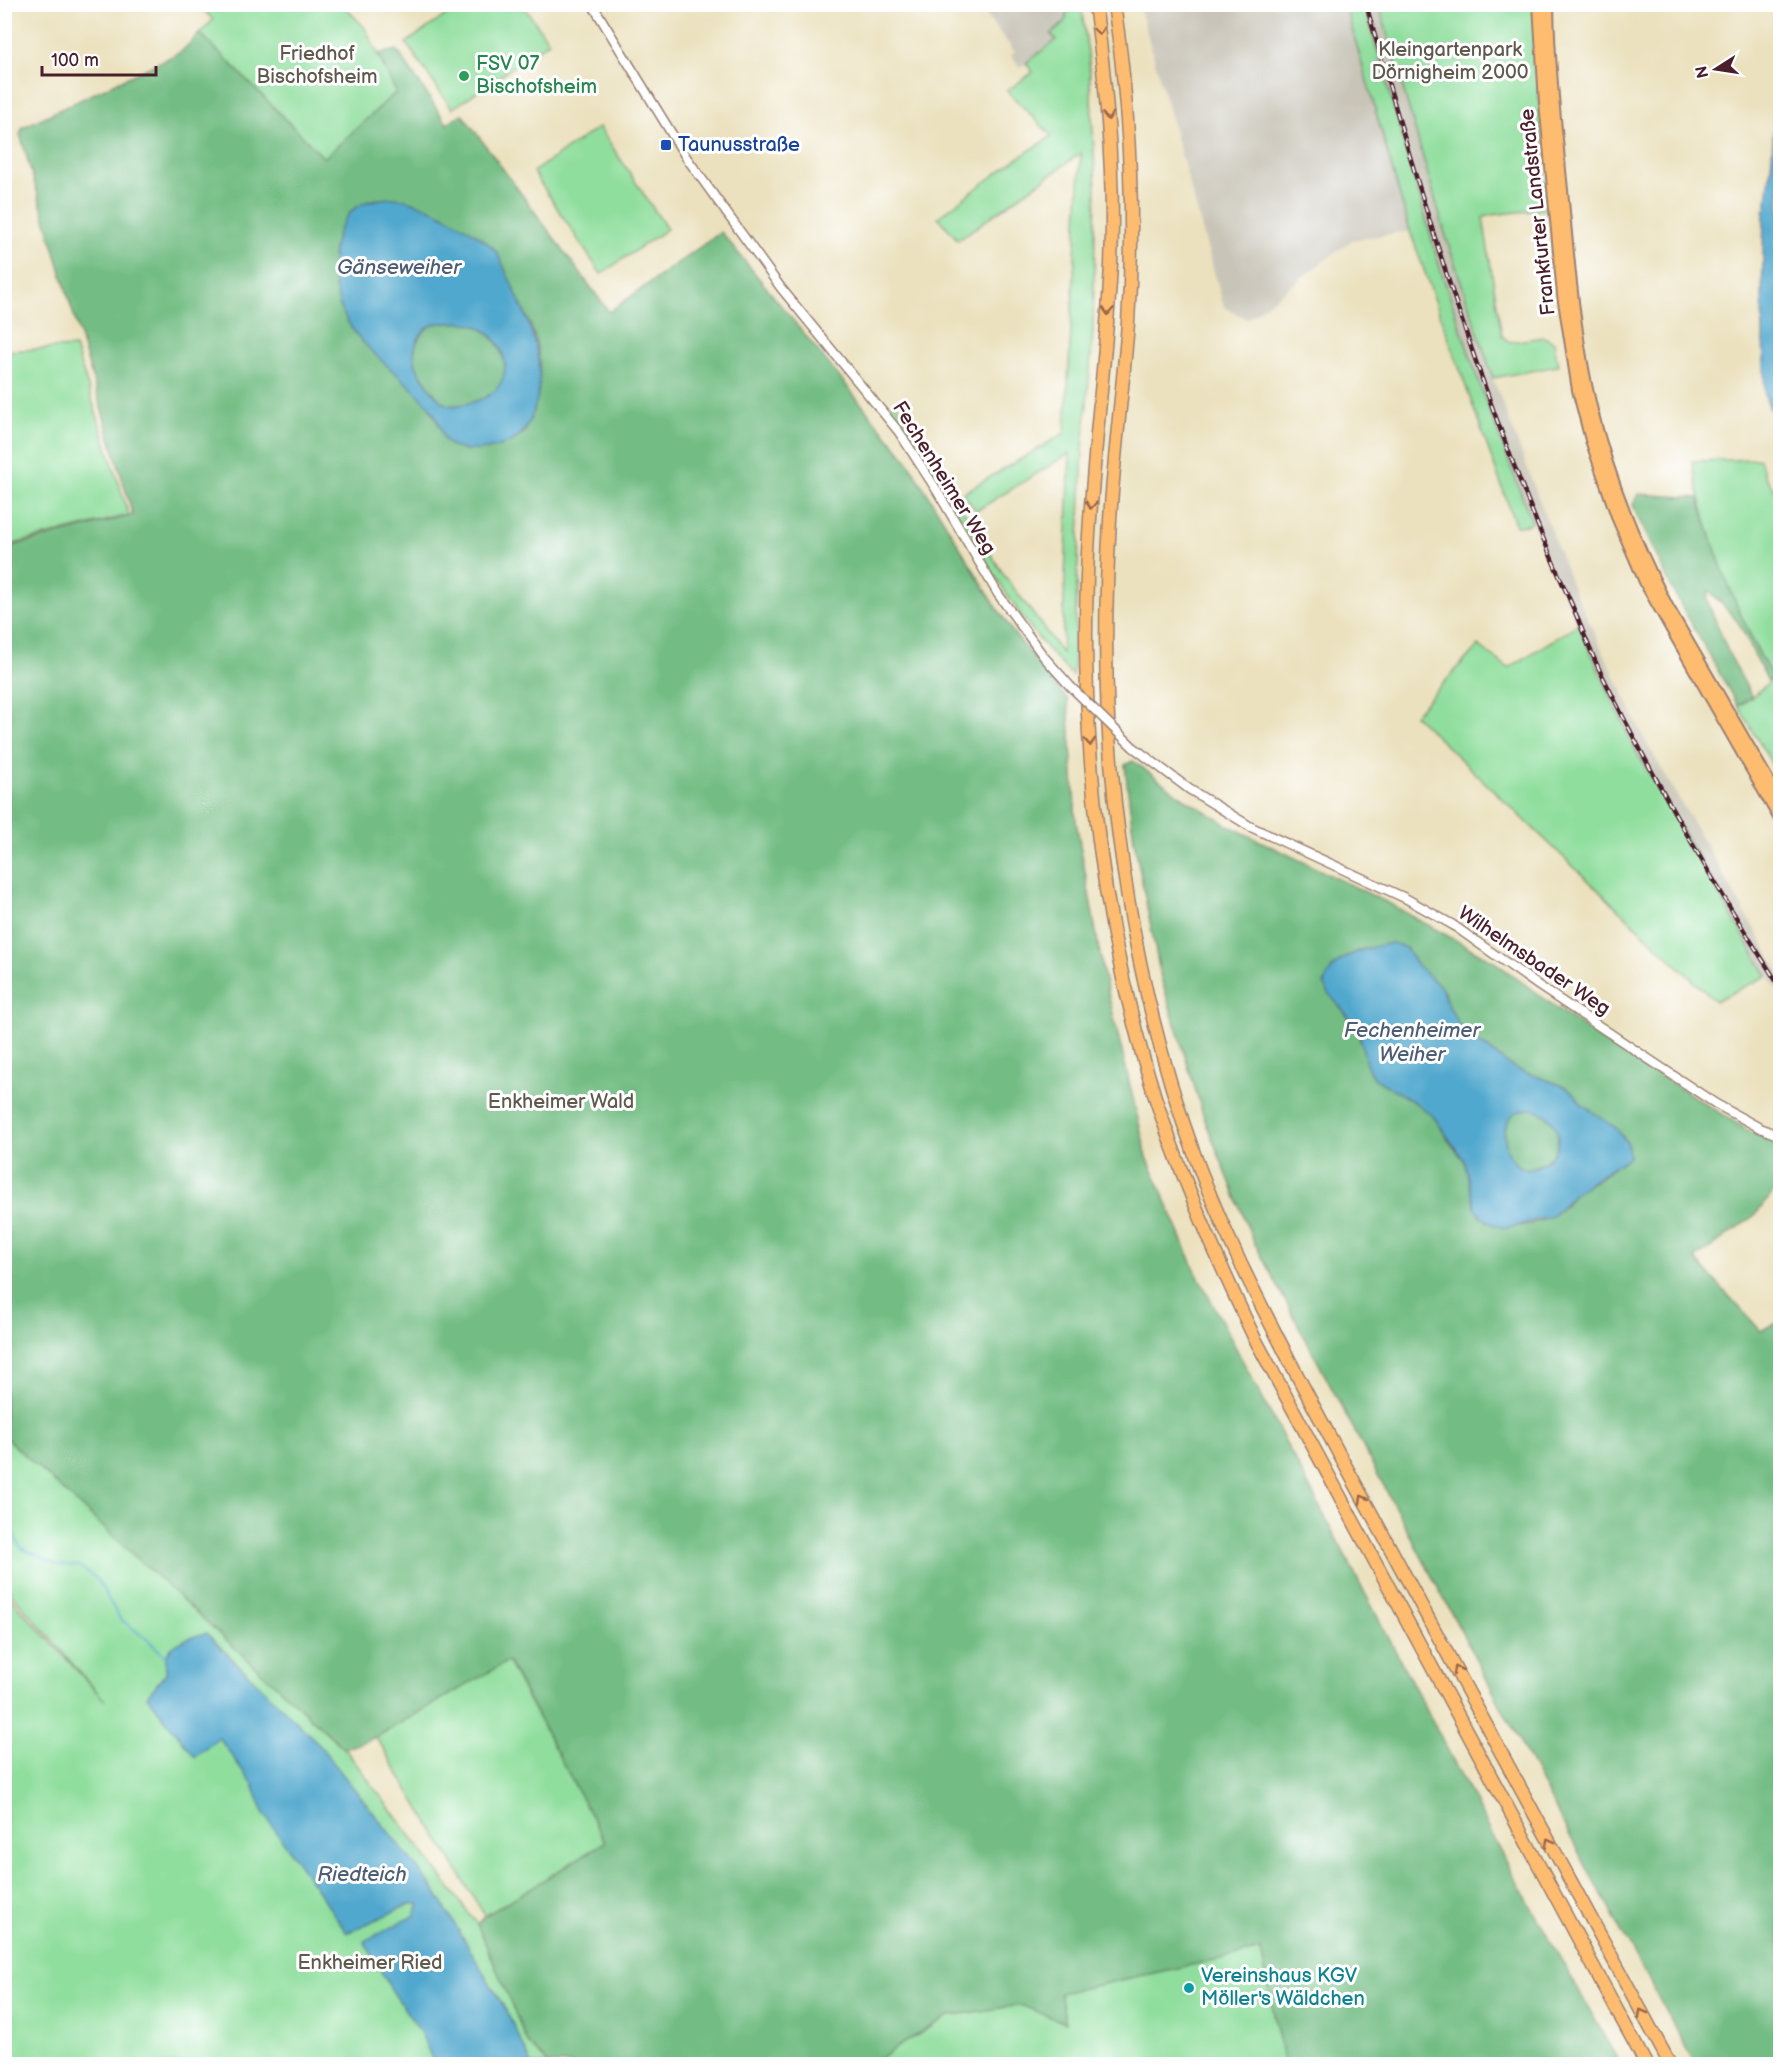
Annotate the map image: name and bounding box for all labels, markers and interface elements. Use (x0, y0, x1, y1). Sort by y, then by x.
one-way arrow (1092, 27, 1104, 36)
park label: Kleingartenpark Dörnigheim 2000 (1372, 38, 1528, 85)
scale bar (42, 39, 156, 77)
north arrow (1686, 39, 1746, 99)
park label: Friedhof Bischofsheim (257, 42, 377, 89)
text: 100 m (51, 50, 99, 71)
place label: FSV 07 Bischofsheim (476, 52, 597, 99)
text: N (1692, 64, 1713, 80)
marker: FSV 07 Bischofsheim (457, 69, 471, 83)
street label: Frankfurter Landstraße (1515, 107, 1561, 317)
one-way arrow (1101, 112, 1114, 121)
place label: Taunusstraße (678, 133, 800, 157)
marker: Taunusstraße (659, 138, 673, 152)
water label: Gänseweiher (337, 255, 462, 280)
one-way arrow (1102, 306, 1115, 315)
street label: Fechenheimer Weg (887, 397, 1001, 559)
one-way arrow (1085, 501, 1098, 510)
one-way arrow (1083, 737, 1096, 746)
street label: Wilhelmsbader Weg (1453, 901, 1615, 1021)
water label: Fechenheimer Weiher (1344, 1018, 1482, 1067)
park label: Enkheimer Wald (488, 1090, 634, 1114)
one-way arrow (1359, 1495, 1370, 1505)
one-way arrow (1453, 1666, 1464, 1676)
one-way arrow (1545, 1837, 1556, 1848)
water label: Riedteich (317, 1862, 407, 1887)
park label: Enkheimer Ried (297, 1951, 443, 1975)
place label: Vereinshaus KGV Möller's Wäldchen (1201, 1964, 1365, 2011)
marker: Vereinshaus KGV Möller's Wäldchen (1182, 1981, 1196, 1995)
one-way arrow (1638, 2009, 1649, 2019)

